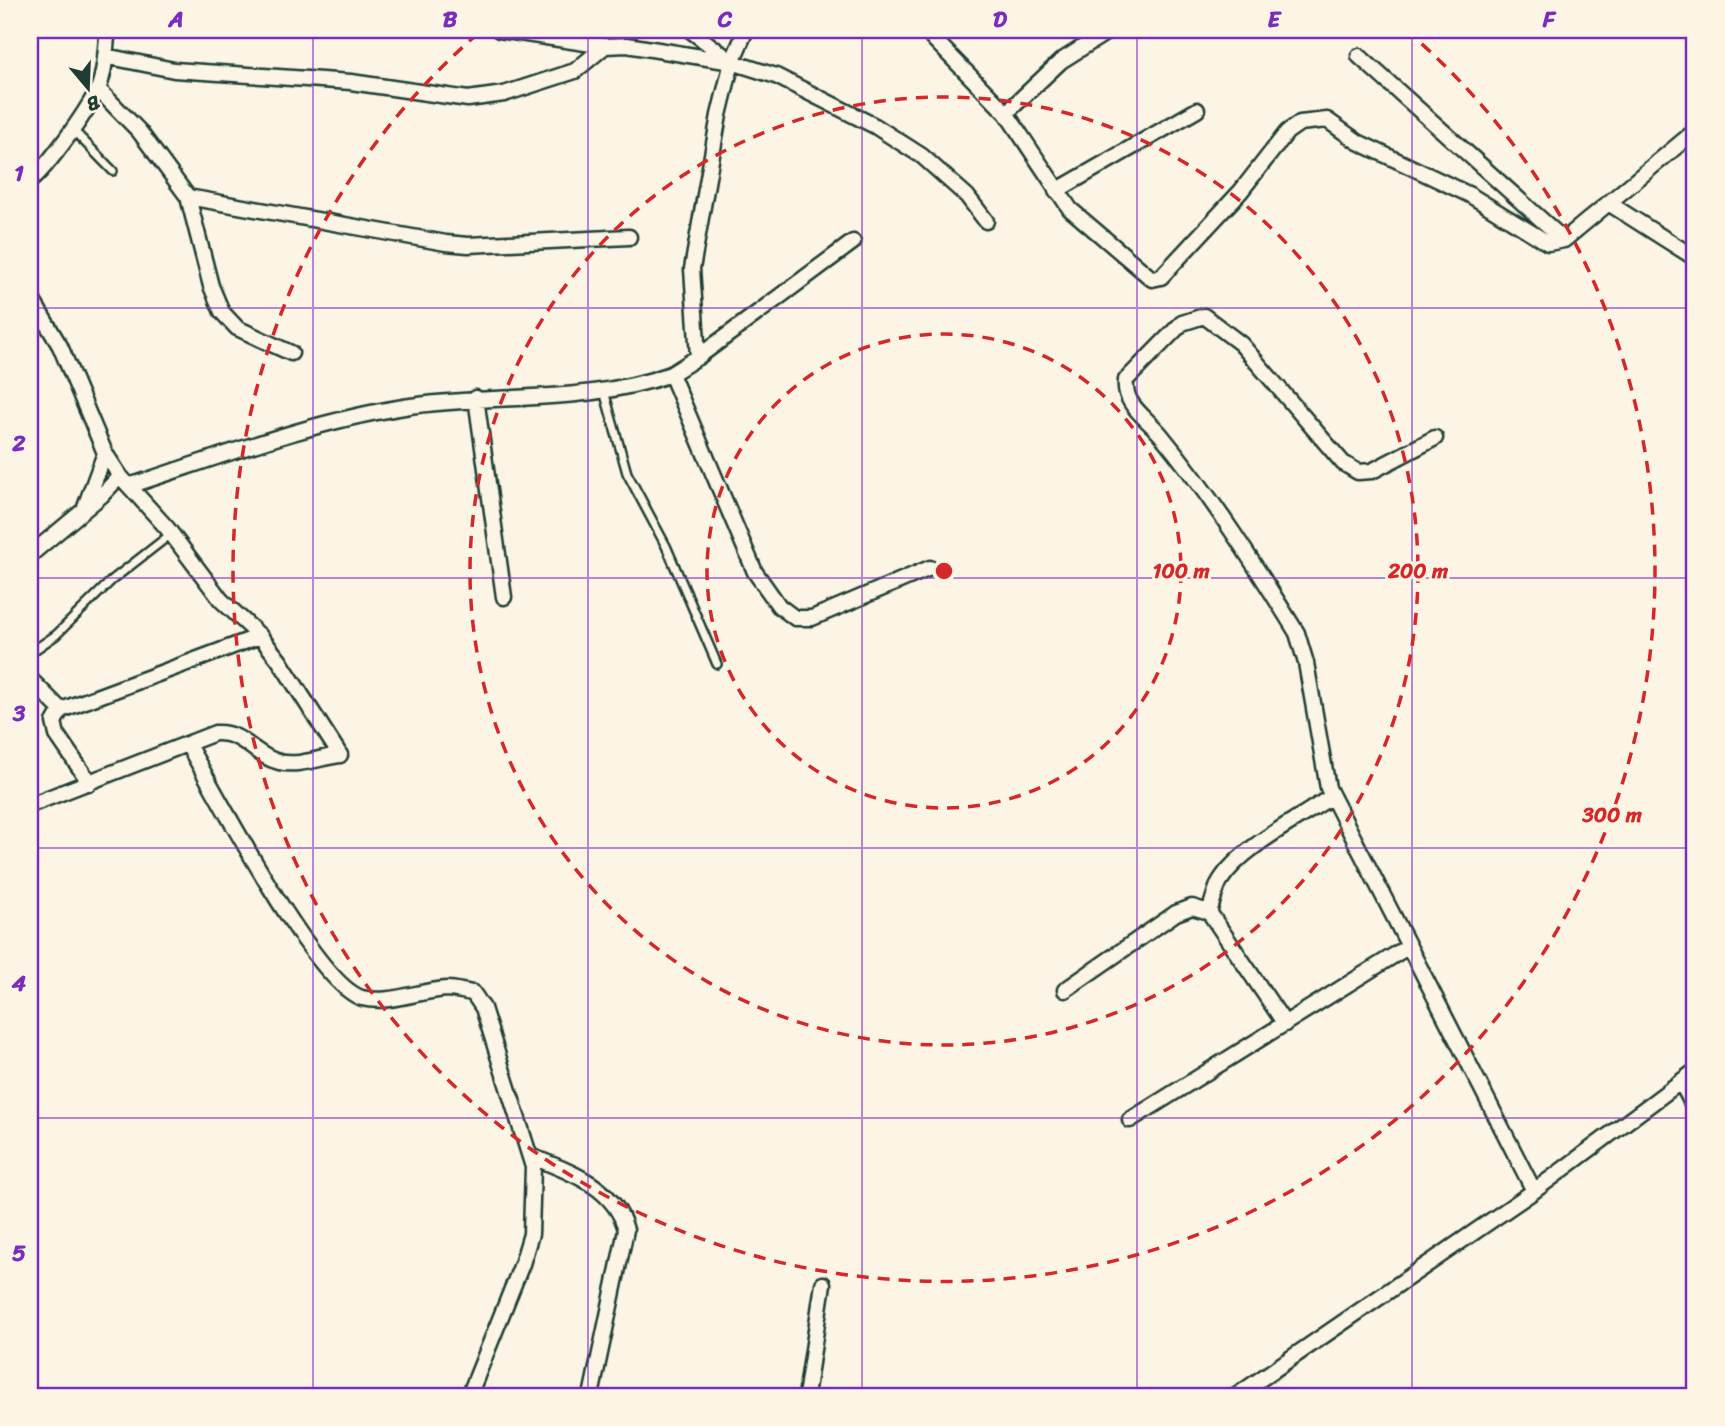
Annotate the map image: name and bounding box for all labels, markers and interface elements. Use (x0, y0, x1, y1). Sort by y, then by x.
text: A (167, 0, 184, 40)
text: B (443, 0, 458, 40)
text: C (717, 0, 733, 40)
text: D (993, 0, 1008, 40)
text: E (1268, 0, 1283, 40)
text: F (1542, 0, 1557, 40)
north arrow (52, 52, 122, 122)
text: B (82, 86, 104, 121)
text: 1 (14, 153, 24, 194)
text: 2 (11, 423, 26, 464)
text: 100 m (1152, 552, 1210, 590)
text: 200 m (1387, 552, 1449, 590)
centre of rings (932, 559, 956, 583)
text: 3 (12, 693, 26, 734)
text: 300 m (1581, 796, 1643, 834)
text: 4 (11, 963, 27, 1004)
text: 5 (12, 1233, 26, 1274)

